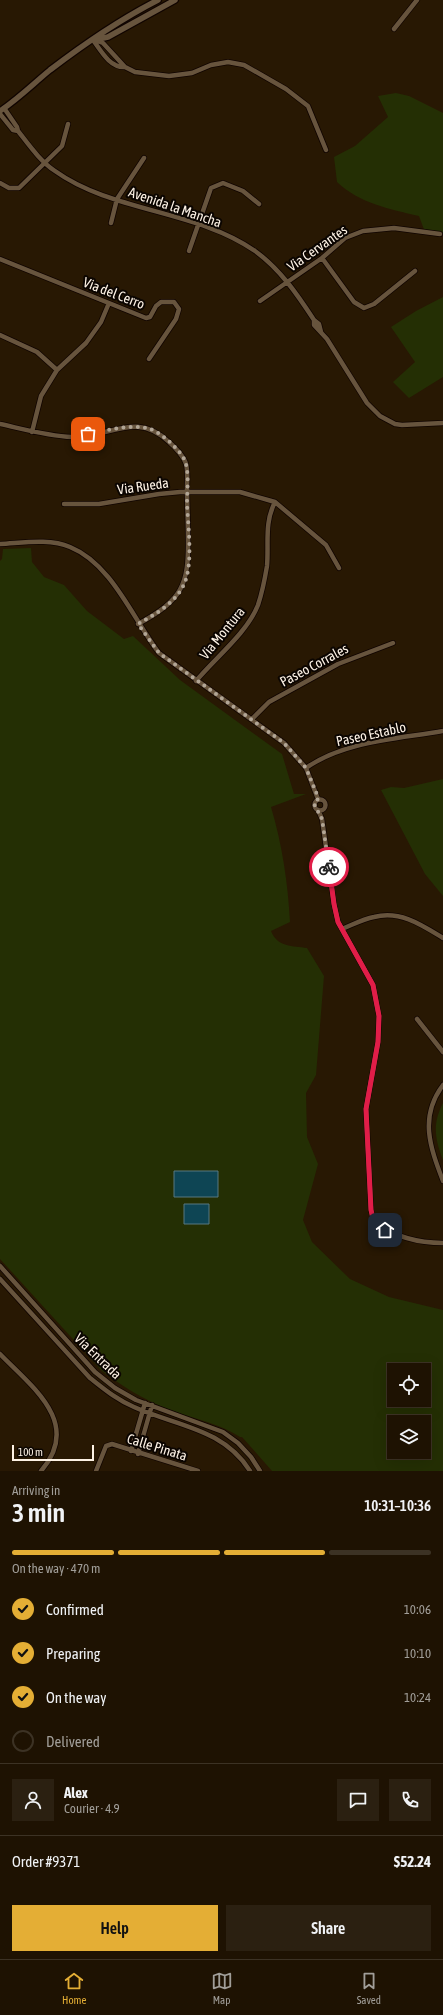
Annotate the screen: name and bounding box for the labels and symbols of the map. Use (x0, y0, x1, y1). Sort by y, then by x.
street label: Avenida la Mancha (126, 184, 224, 230)
street label: Via Cervantes (284, 222, 350, 274)
street label: Via del Cerro (81, 274, 147, 312)
pin (71, 417, 105, 451)
street label: Via Rueda (116, 474, 170, 498)
street label: Via Montura (196, 604, 248, 662)
street label: Paseo Corrales (277, 640, 351, 690)
street label: Paseo Establo (335, 719, 407, 749)
courier (309, 847, 349, 887)
pin (368, 1213, 402, 1247)
street label: Via Entrada (71, 1330, 125, 1382)
street label: Calle Pinata (125, 1430, 189, 1464)
scale bar (12, 1443, 94, 1462)

